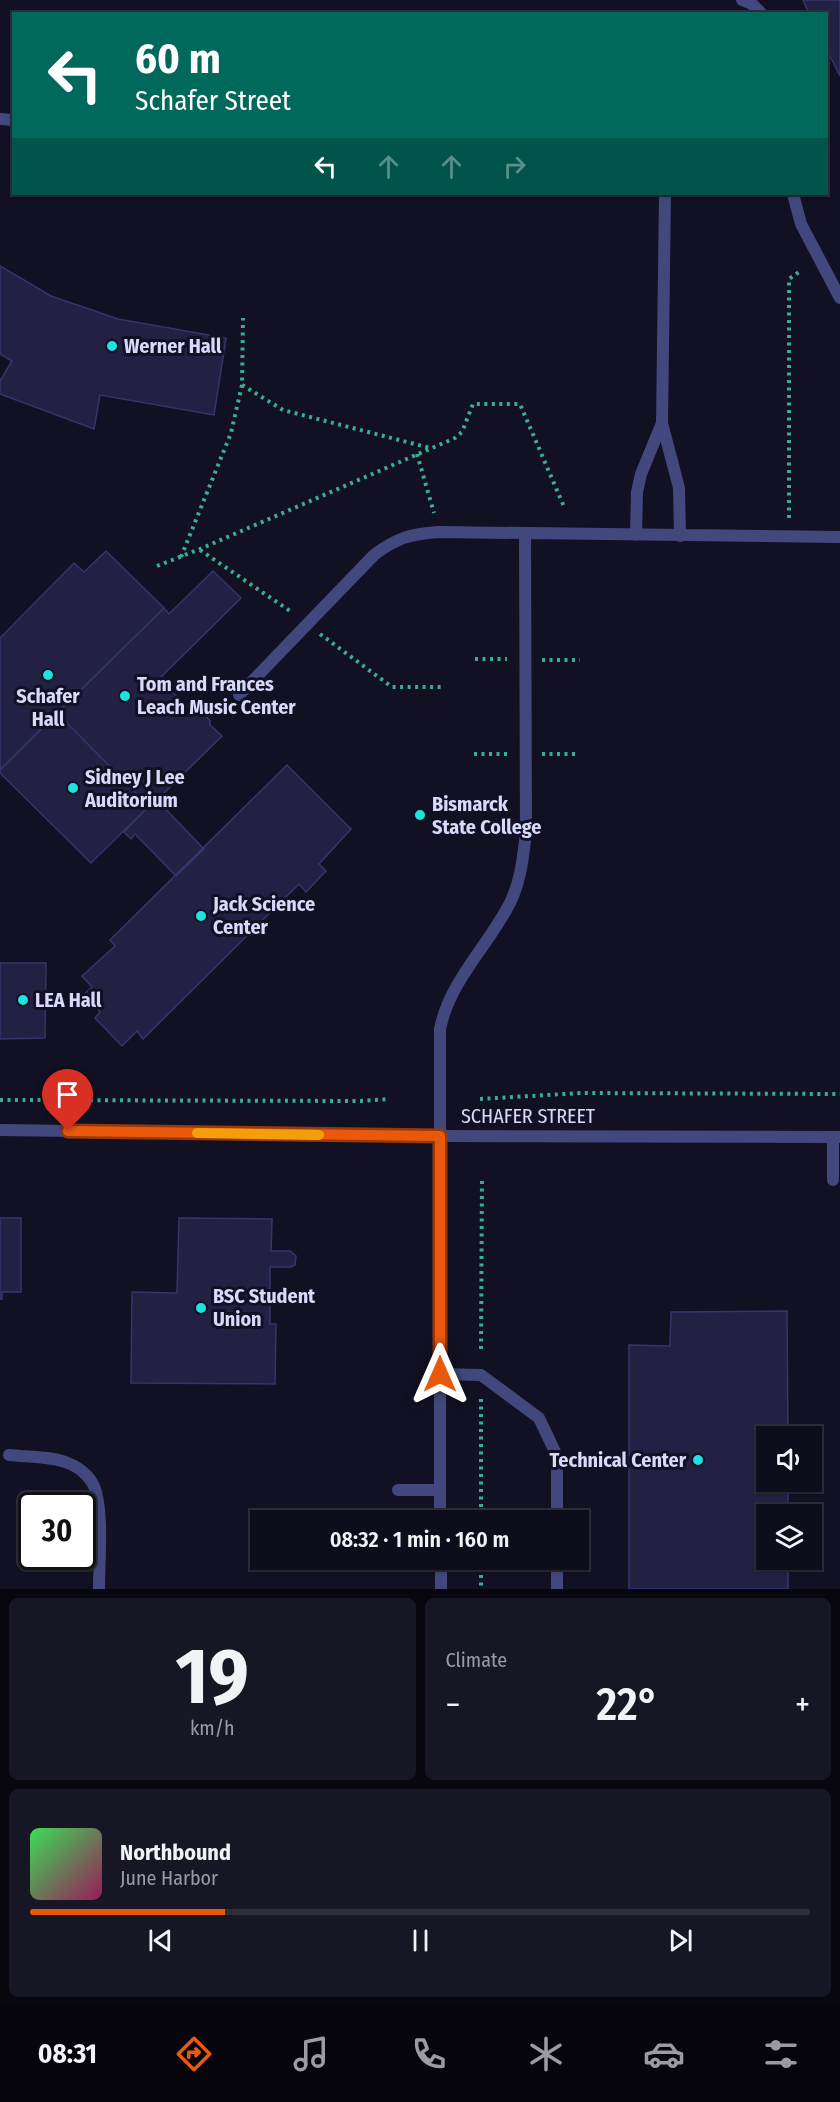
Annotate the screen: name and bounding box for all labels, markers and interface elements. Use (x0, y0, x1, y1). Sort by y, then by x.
text: 60 m (135, 34, 221, 84)
icon: left (36, 36, 114, 114)
text: Schafer Street (135, 85, 291, 117)
icon: left (309, 150, 342, 183)
icon: ahead (372, 150, 405, 183)
icon: ahead (435, 150, 468, 183)
icon: right (498, 150, 531, 183)
place label: Werner Hall (124, 334, 222, 358)
marker: Werner Hall (105, 339, 119, 353)
marker: Schafer Hall (41, 668, 55, 682)
place label: Tom and Frances Leach Music Center (137, 672, 296, 719)
place label: Schafer Hall (16, 684, 80, 731)
marker: Tom and Frances Leach Music Center (118, 689, 132, 703)
place label: Sidney J Lee Auditorium (84, 765, 185, 812)
marker: Sidney J Lee Auditorium (66, 781, 80, 795)
place label: Bismarck State College (432, 792, 542, 839)
marker: Bismarck State College (413, 808, 427, 822)
place label: Jack Science Center (212, 892, 315, 939)
marker: Jack Science Center (194, 909, 208, 923)
place label: LEA Hall (35, 988, 102, 1012)
marker: LEA Hall (16, 993, 30, 1007)
pin (42, 1069, 93, 1131)
icon: arrive (51, 1078, 84, 1111)
street label: SCHAFER STREET (461, 1104, 596, 1128)
place label: BSC Student Union (213, 1284, 316, 1331)
marker: BSC Student Union (194, 1301, 208, 1315)
position arrow (408, 1342, 472, 1406)
map controls (756, 1426, 822, 1570)
button: sound (756, 1426, 822, 1492)
place label: Technical Center (550, 1448, 687, 1472)
marker: Technical Center (691, 1453, 705, 1467)
speed limit sign: 30 (18, 1492, 96, 1570)
button: layers (756, 1504, 822, 1570)
text: 08:32 · 1 min · 160 m (330, 1526, 509, 1553)
text: 19 (176, 1630, 249, 1724)
text: Climate (446, 1648, 507, 1672)
text: 22° (596, 1678, 659, 1732)
text: − (446, 1685, 460, 1725)
text: + (795, 1685, 810, 1725)
text: km/h (190, 1716, 235, 1740)
text: Northbound (120, 1839, 231, 1866)
text: June Harbor (120, 1866, 218, 1890)
icon: previous (144, 1924, 177, 1957)
icon: pause (404, 1924, 437, 1957)
icon: next (664, 1924, 697, 1957)
icon: directions (173, 2033, 215, 2075)
icon: music (290, 2033, 332, 2075)
icon: phone (408, 2033, 450, 2075)
icon: climate (525, 2033, 567, 2075)
icon: car (643, 2033, 685, 2075)
icon: filters (760, 2033, 802, 2075)
text: 08:31 (38, 2038, 97, 2070)

